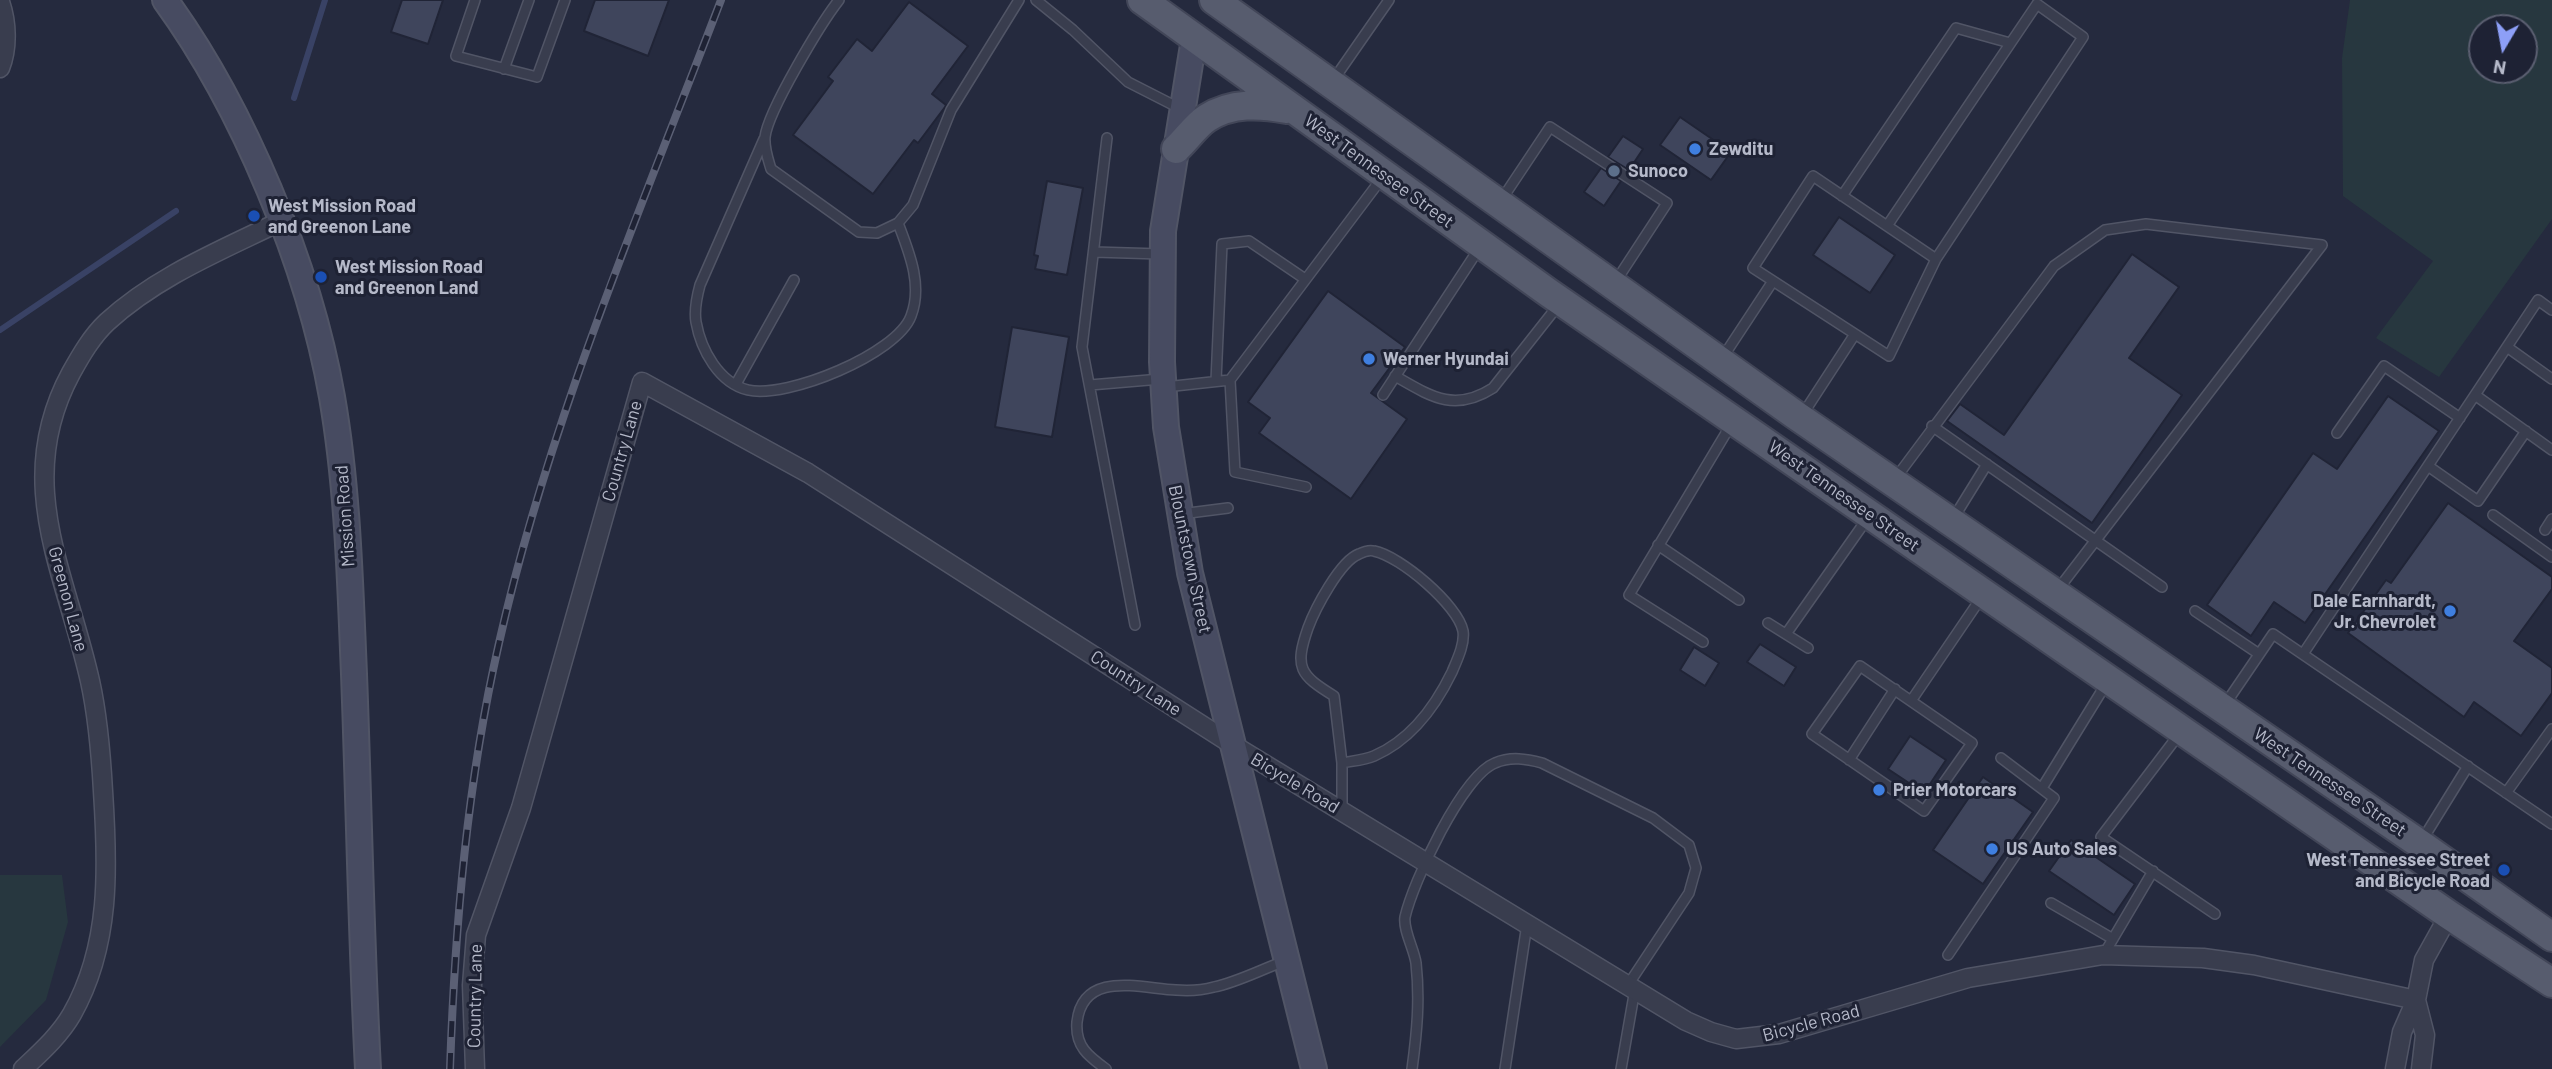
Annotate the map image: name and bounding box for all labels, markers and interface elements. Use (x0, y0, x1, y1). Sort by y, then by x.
north arrow (2468, 14, 2538, 84)
text: N (2491, 56, 2508, 81)
street label: West Tennessee Street (1300, 110, 1458, 232)
place label: Zewditu (1709, 138, 1773, 160)
marker: Zewditu (1687, 141, 1703, 157)
place label: Sunoco (1628, 160, 1688, 182)
marker: Sunoco (1606, 163, 1622, 179)
place label: West Mission Road and Greenon Lane (268, 195, 416, 238)
marker: West Mission Road and Greenon Lane (246, 208, 262, 224)
place label: West Mission Road and Greenon Land (335, 256, 483, 298)
marker: West Mission Road and Greenon Land (313, 269, 329, 285)
place label: Werner Hyundai (1383, 348, 1509, 370)
marker: Werner Hyundai (1361, 351, 1377, 367)
street label: Country Lane (597, 398, 647, 504)
street label: West Tennessee Street (1764, 436, 1924, 556)
street label: Mission Road (331, 464, 359, 568)
street label: Blountstown Street (1164, 483, 1216, 635)
street label: Greenon Lane (44, 544, 92, 654)
place label: Dale Earnhardt, Jr. Chevrolet (2313, 590, 2436, 632)
marker: Dale Earnhardt, Jr. Chevrolet (2442, 603, 2458, 619)
street label: Country Lane (1086, 646, 1186, 720)
street label: West Tennessee Street (2250, 723, 2410, 841)
street label: Bicycle Road (1247, 748, 1343, 818)
place label: Prier Motorcars (1893, 779, 2017, 801)
marker: Prier Motorcars (1871, 782, 1887, 798)
place label: US Auto Sales (2006, 838, 2117, 860)
marker: US Auto Sales (1984, 841, 2000, 857)
place label: West Tennessee Street and Bicycle Road (2306, 849, 2490, 892)
marker: West Tennessee Street and Bicycle Road (2496, 862, 2512, 878)
street label: Country Lane (463, 944, 487, 1048)
street label: Bicycle Road (1760, 1000, 1862, 1046)

